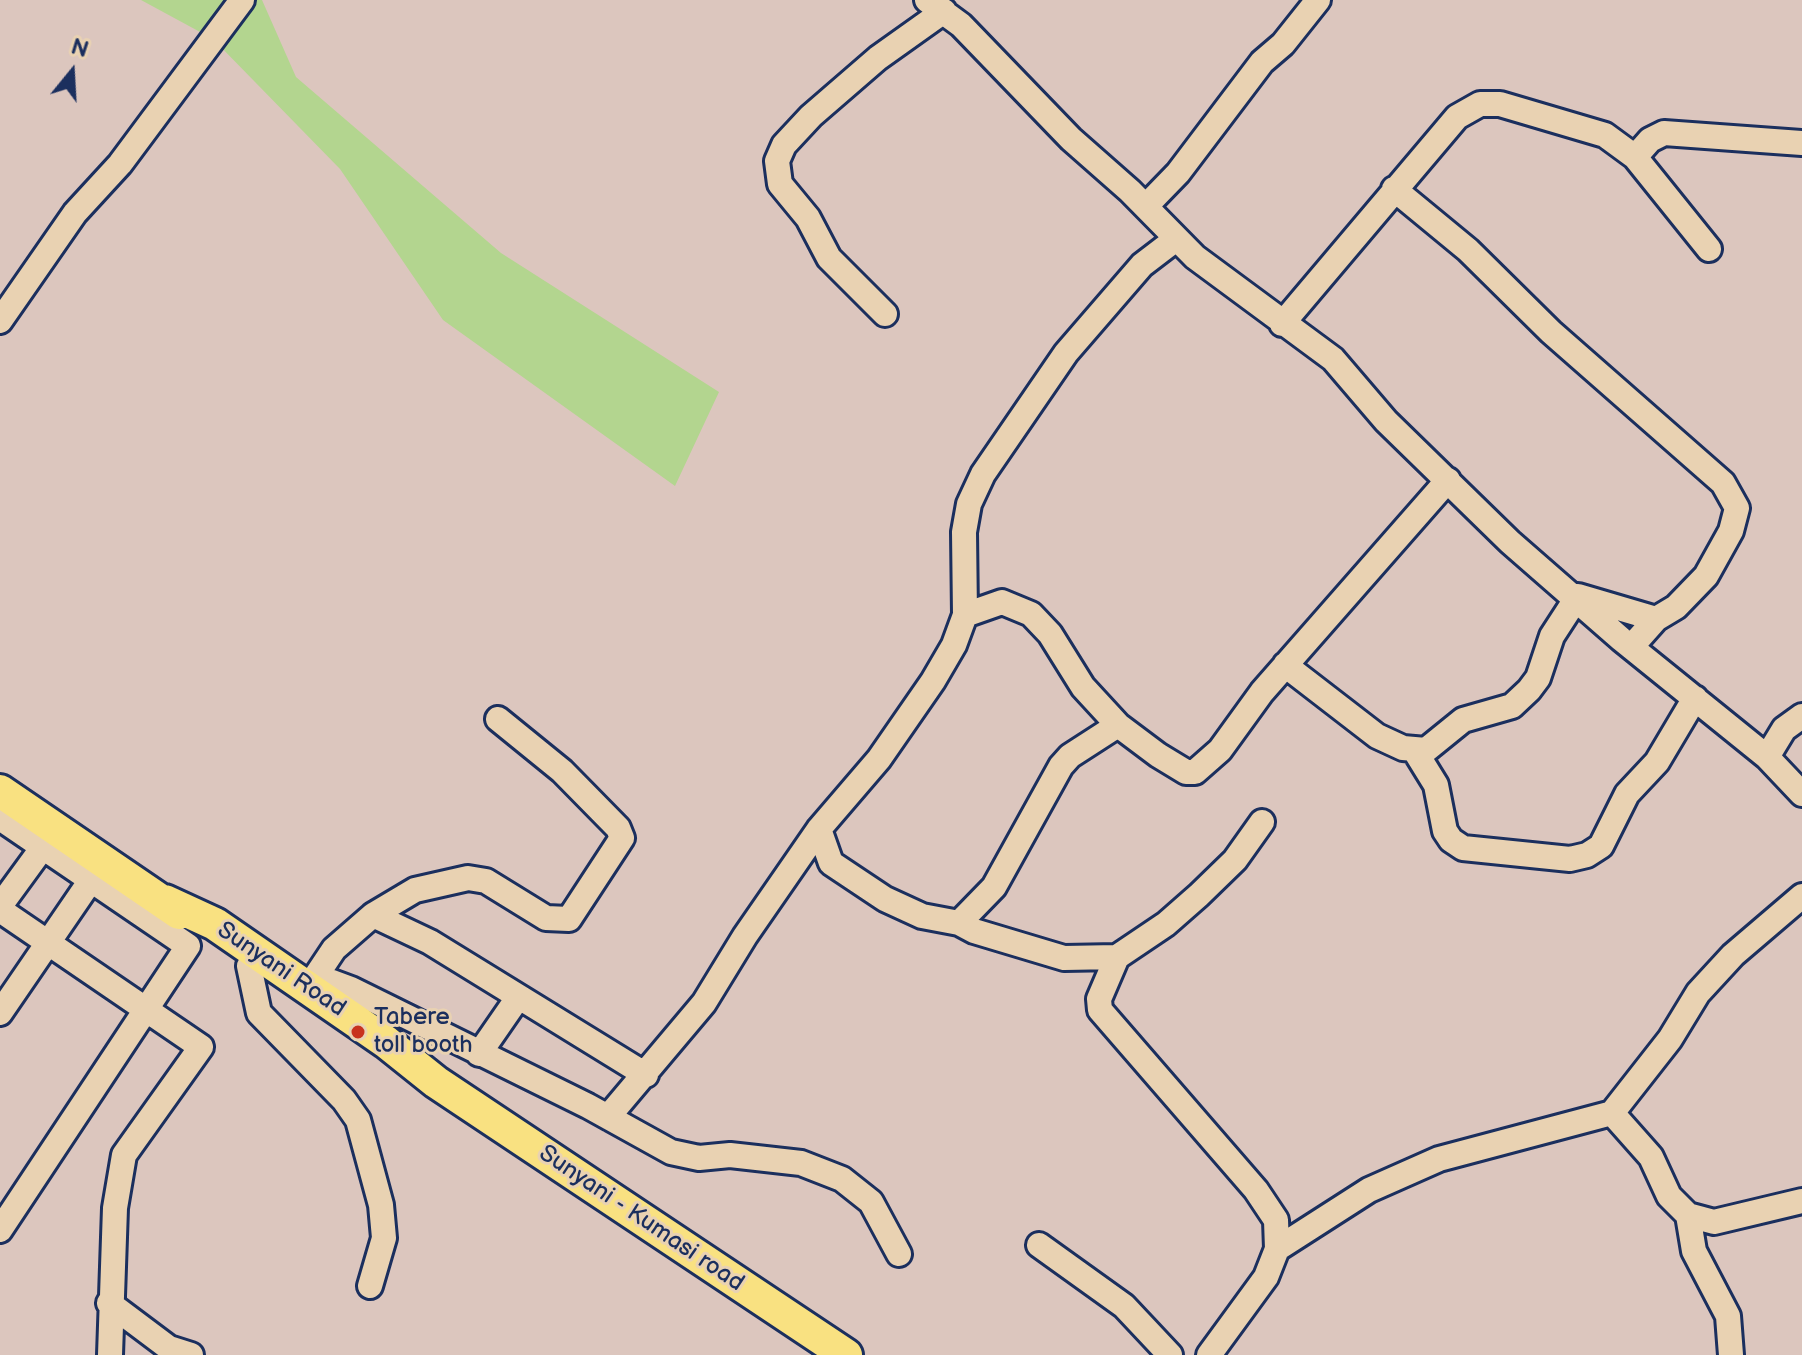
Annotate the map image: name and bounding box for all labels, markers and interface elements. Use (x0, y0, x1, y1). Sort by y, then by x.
north arrow (32, 32, 112, 112)
text: N (68, 33, 92, 64)
street label: Sunyani Road (211, 916, 351, 1024)
place label: Tabere toll booth (374, 1004, 473, 1060)
marker: Tabere toll booth (349, 1023, 367, 1041)
street label: Sunyani - Kumasi road (533, 1140, 749, 1298)

